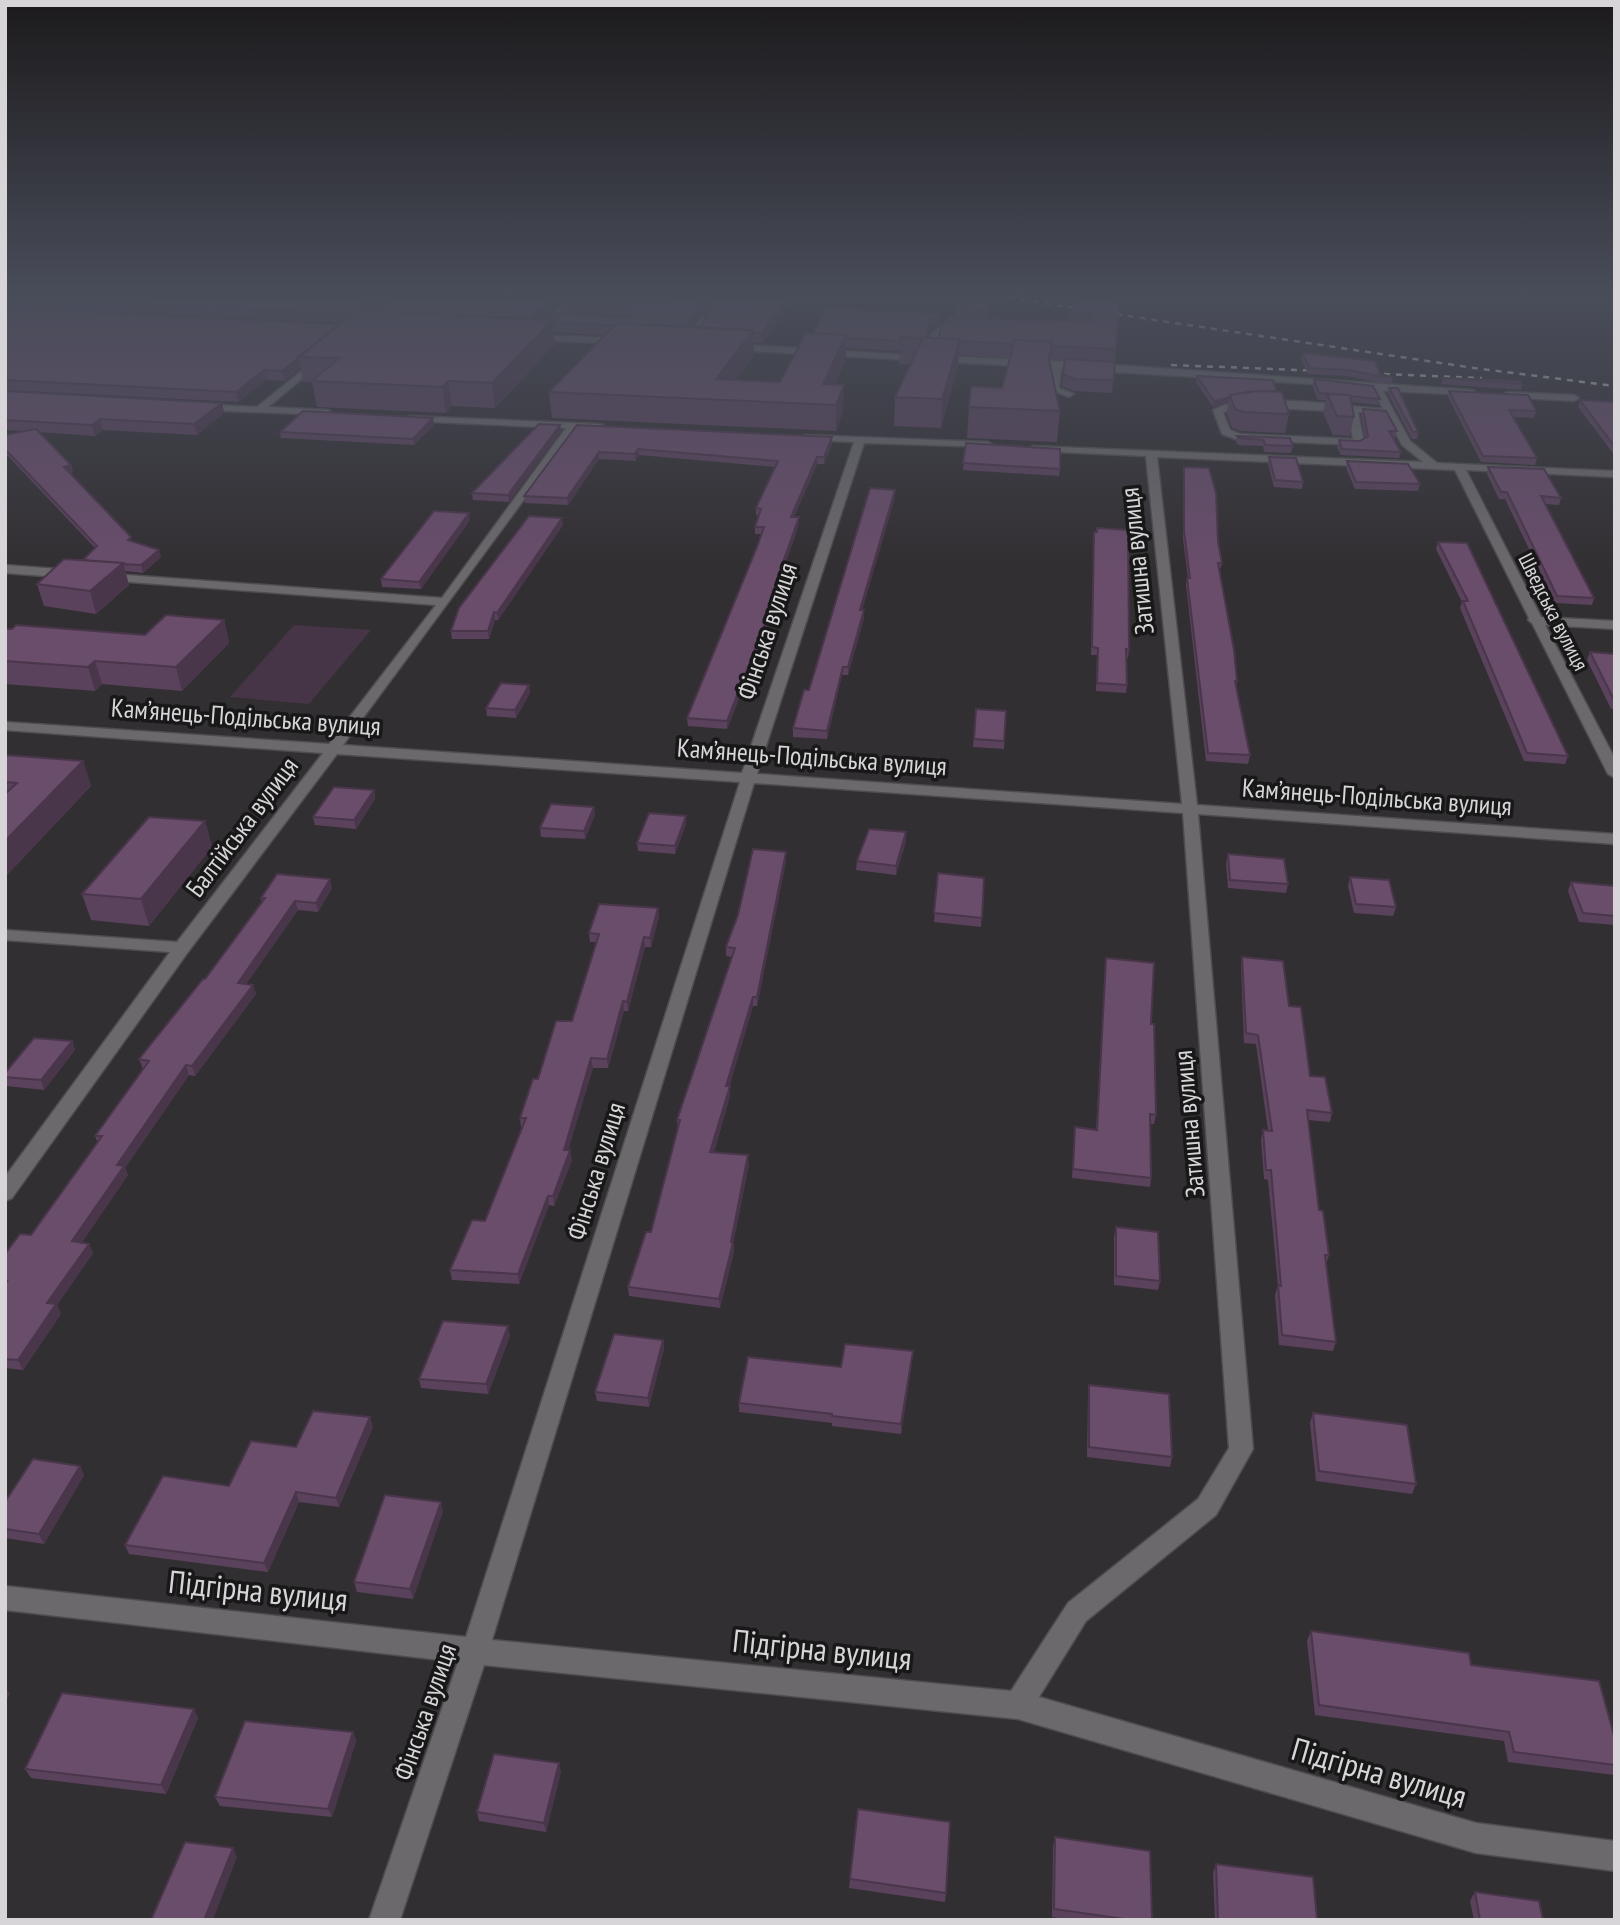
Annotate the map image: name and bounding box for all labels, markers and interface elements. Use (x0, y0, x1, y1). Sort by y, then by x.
street label: Затишна вулиця (1112, 486, 1161, 636)
street label: Шведська вулиця (1512, 548, 1595, 675)
street label: Фінська вулиця (729, 558, 804, 703)
street label: Кам’янець-Подільська вулиця (110, 691, 382, 742)
street label: Кам’янець-Подільська вулиця (676, 731, 948, 782)
street label: Балтійська вулиця (178, 750, 305, 903)
street label: Кам’янець-Подільська вулиця (1241, 771, 1513, 822)
street label: Затишна вулиця (1166, 1049, 1211, 1199)
street label: Фінська вулиця (559, 1098, 632, 1244)
street label: Підгірна вулиця (167, 1560, 350, 1620)
street label: Підгірна вулиця (731, 1619, 914, 1679)
street label: Фінська вулиця (386, 1639, 463, 1784)
street label: Підгірна вулиця (1287, 1727, 1471, 1817)

